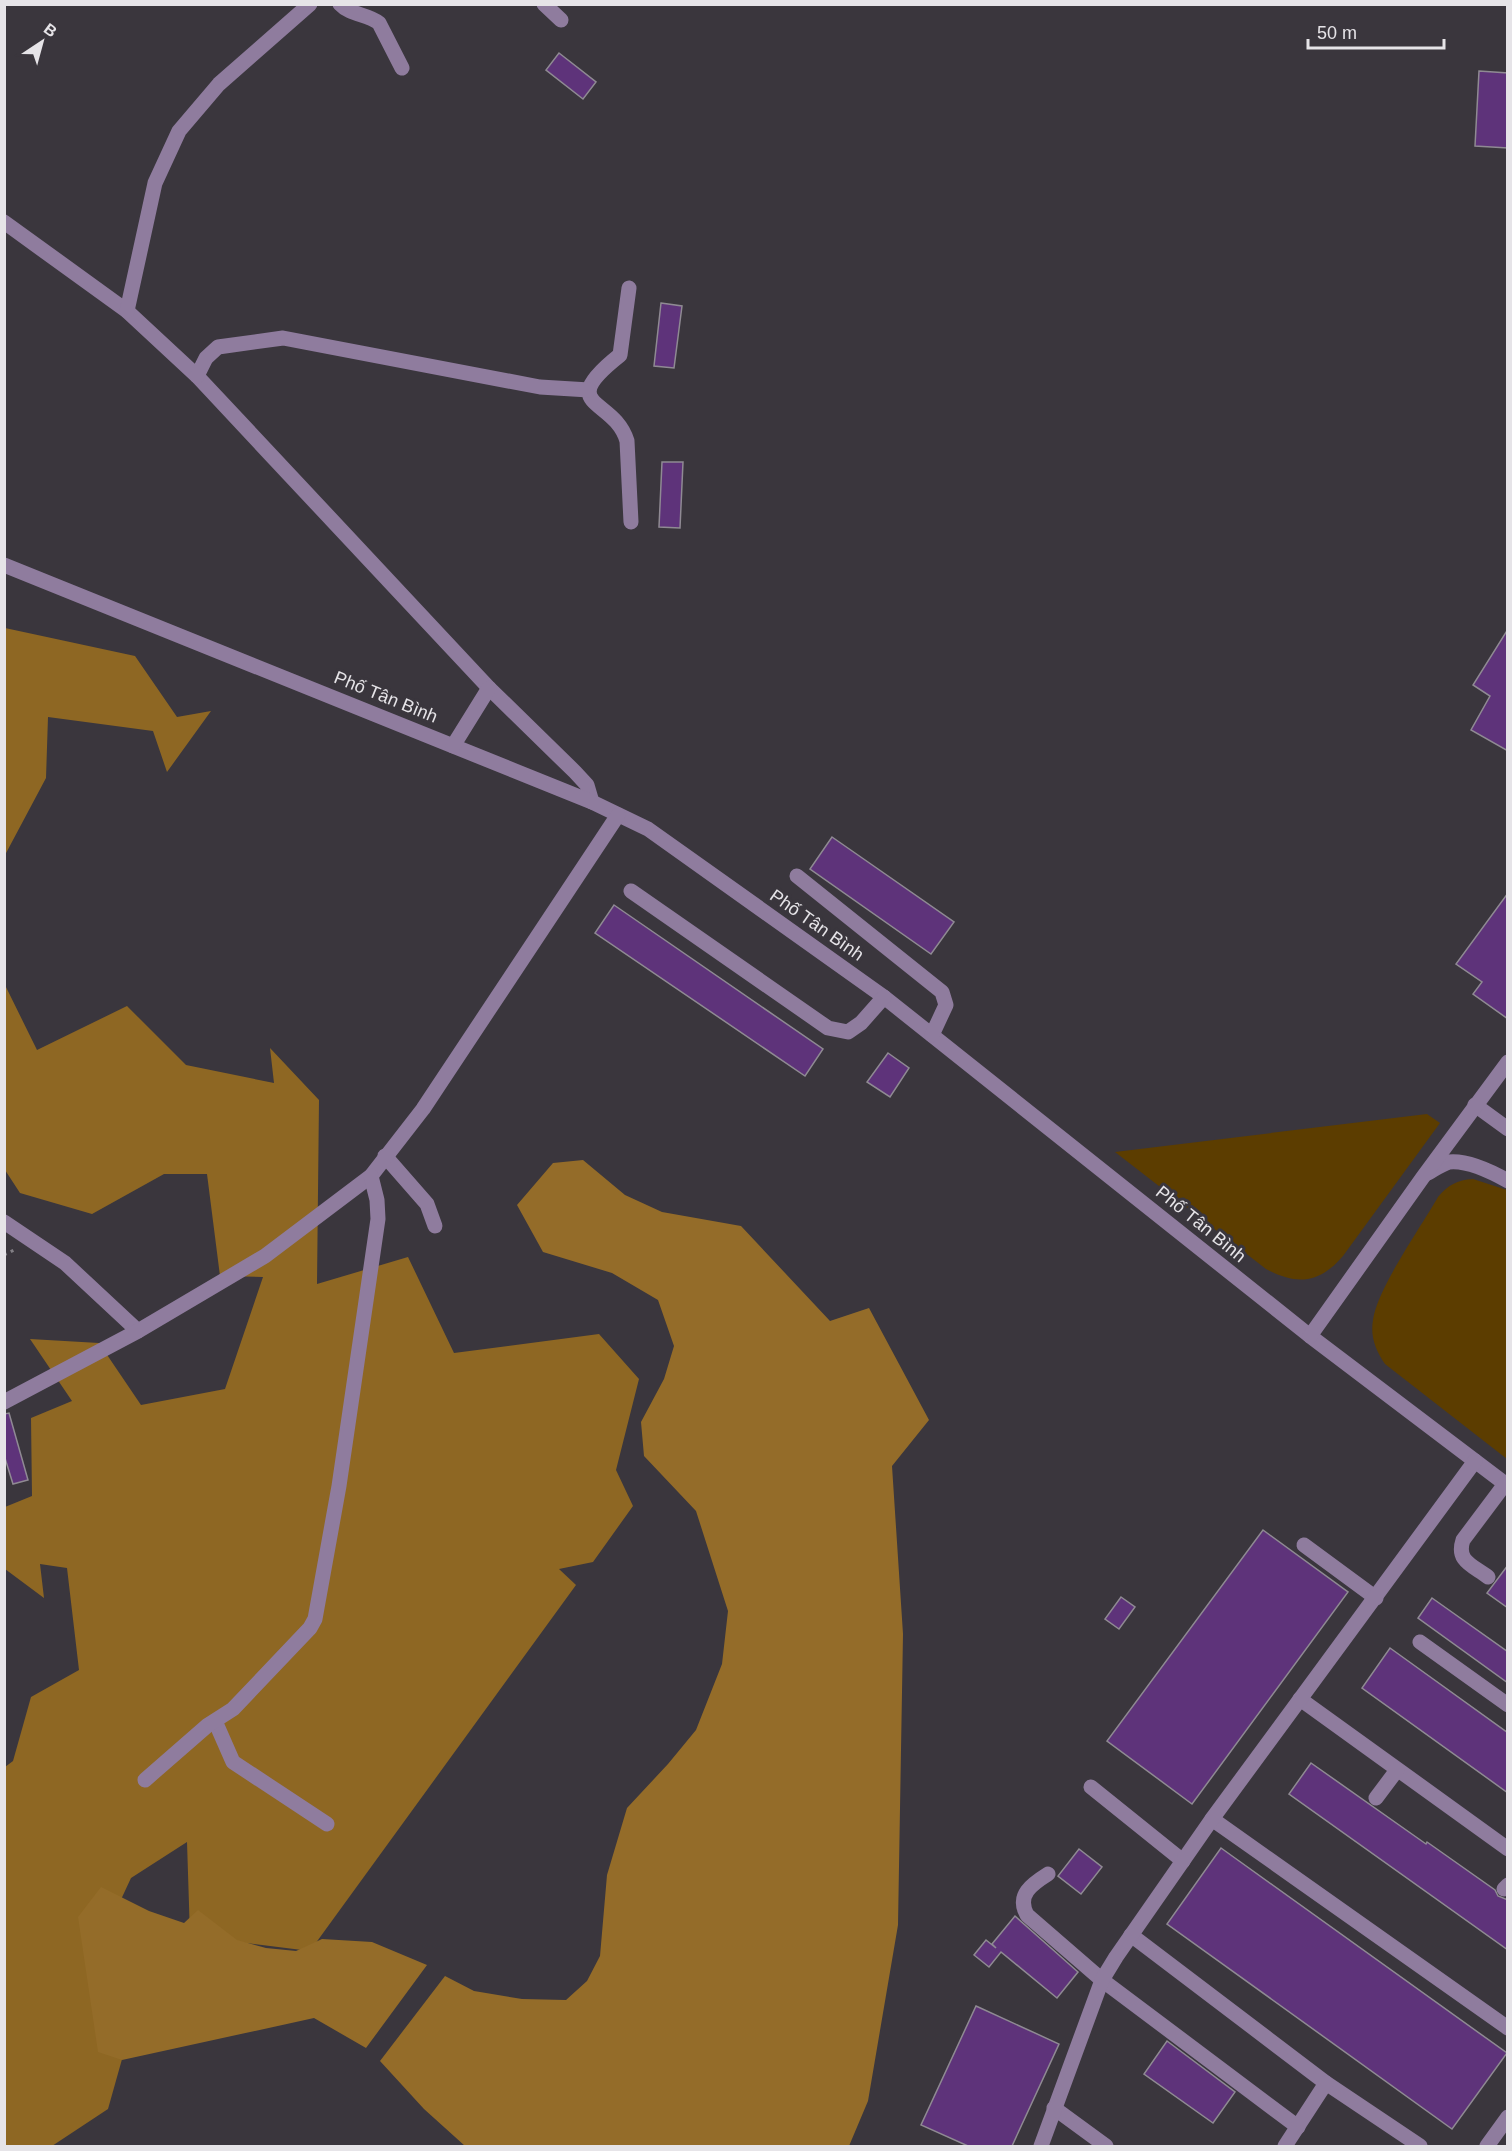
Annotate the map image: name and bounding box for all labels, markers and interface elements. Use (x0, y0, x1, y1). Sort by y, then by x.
north arrow (12, 12, 72, 72)
scale bar (1308, 12, 1444, 50)
text: B (41, 20, 60, 41)
text: 50 m (1317, 23, 1357, 43)
street label: Phố Tân Bình (331, 667, 441, 727)
street label: Phố Tân Bình (766, 885, 868, 965)
street label: Phố Tân Bình (1152, 1182, 1250, 1266)

